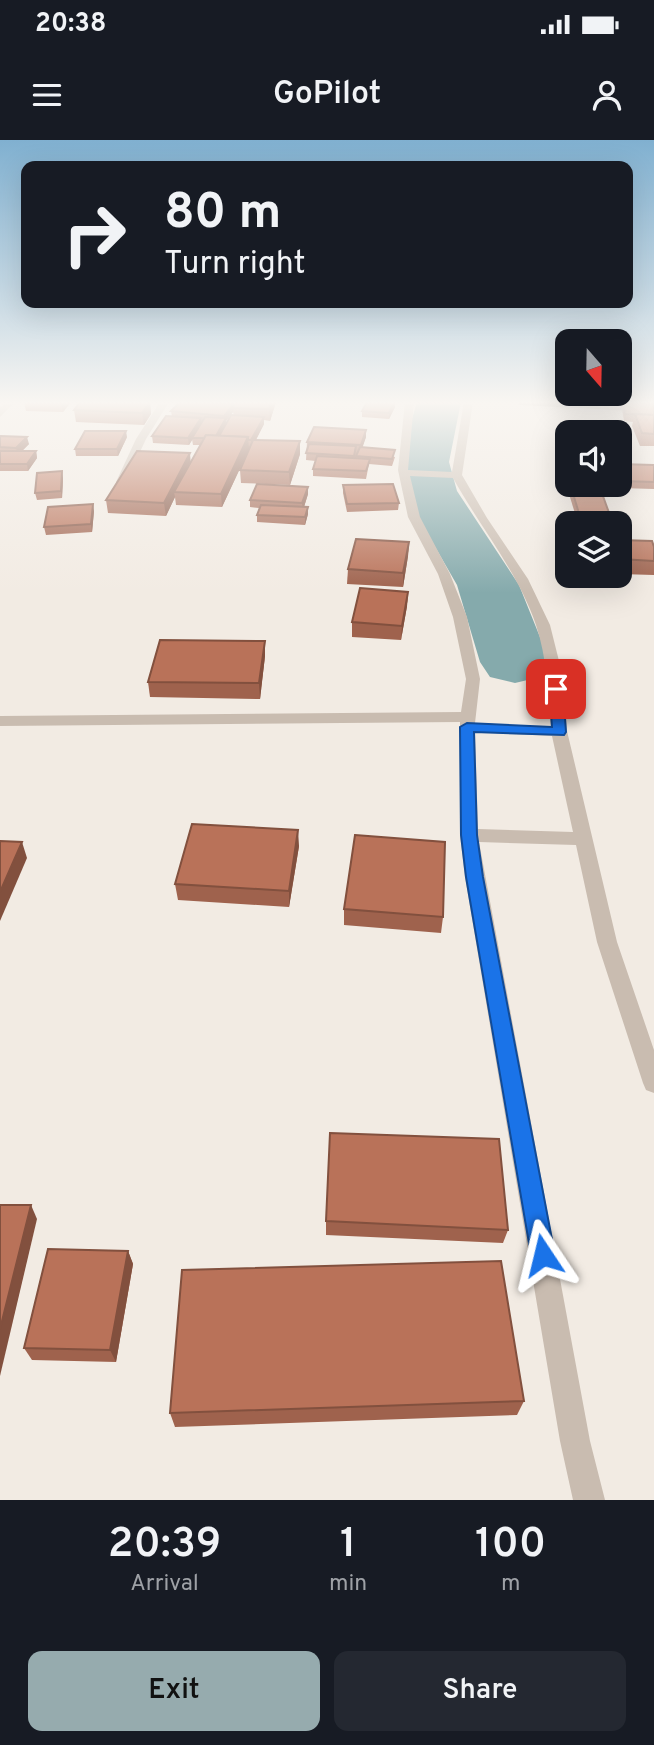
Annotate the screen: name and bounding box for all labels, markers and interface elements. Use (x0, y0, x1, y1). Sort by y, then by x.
text: 20:38 (35, 8, 106, 41)
text: GoPilot (273, 75, 381, 115)
icon: menu (28, 76, 66, 114)
icon: person (588, 76, 626, 114)
text: 80 m (164, 184, 281, 246)
icon: right (49, 189, 140, 280)
text: Turn right (164, 245, 306, 285)
north arrow (555, 329, 632, 406)
map controls (555, 329, 632, 588)
button: sound (555, 420, 632, 497)
button: layers (555, 511, 632, 588)
pin (526, 659, 586, 719)
icon: arrive (537, 670, 575, 708)
position arrow (506, 1218, 580, 1292)
text: 20:39 (108, 1519, 221, 1572)
text: 1 (340, 1519, 356, 1572)
text: 100 (475, 1519, 546, 1572)
text: Arrival (130, 1570, 199, 1599)
text: min (329, 1570, 367, 1599)
text: m (501, 1570, 520, 1599)
button: Exit (28, 1651, 320, 1731)
button: Share (334, 1651, 626, 1731)

